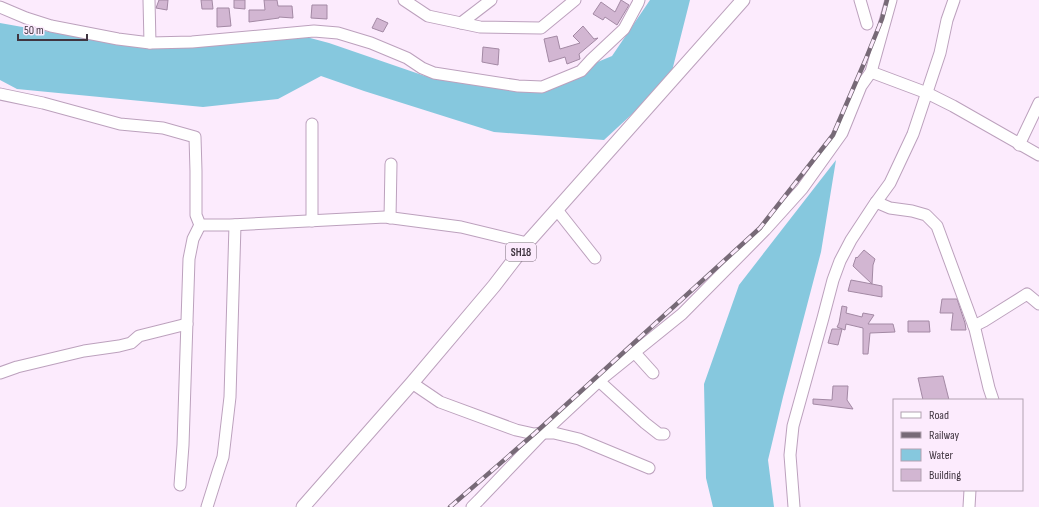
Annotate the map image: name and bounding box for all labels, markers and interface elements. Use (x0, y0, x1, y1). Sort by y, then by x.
scale bar (18, 16, 87, 42)
text: 50 m (24, 23, 44, 38)
road number: SH18 (506, 243, 536, 261)
legend (893, 399, 1023, 491)
text: Road (929, 408, 949, 423)
text: Railway (929, 428, 960, 443)
text: Water (929, 448, 953, 463)
text: Building (929, 468, 961, 483)

